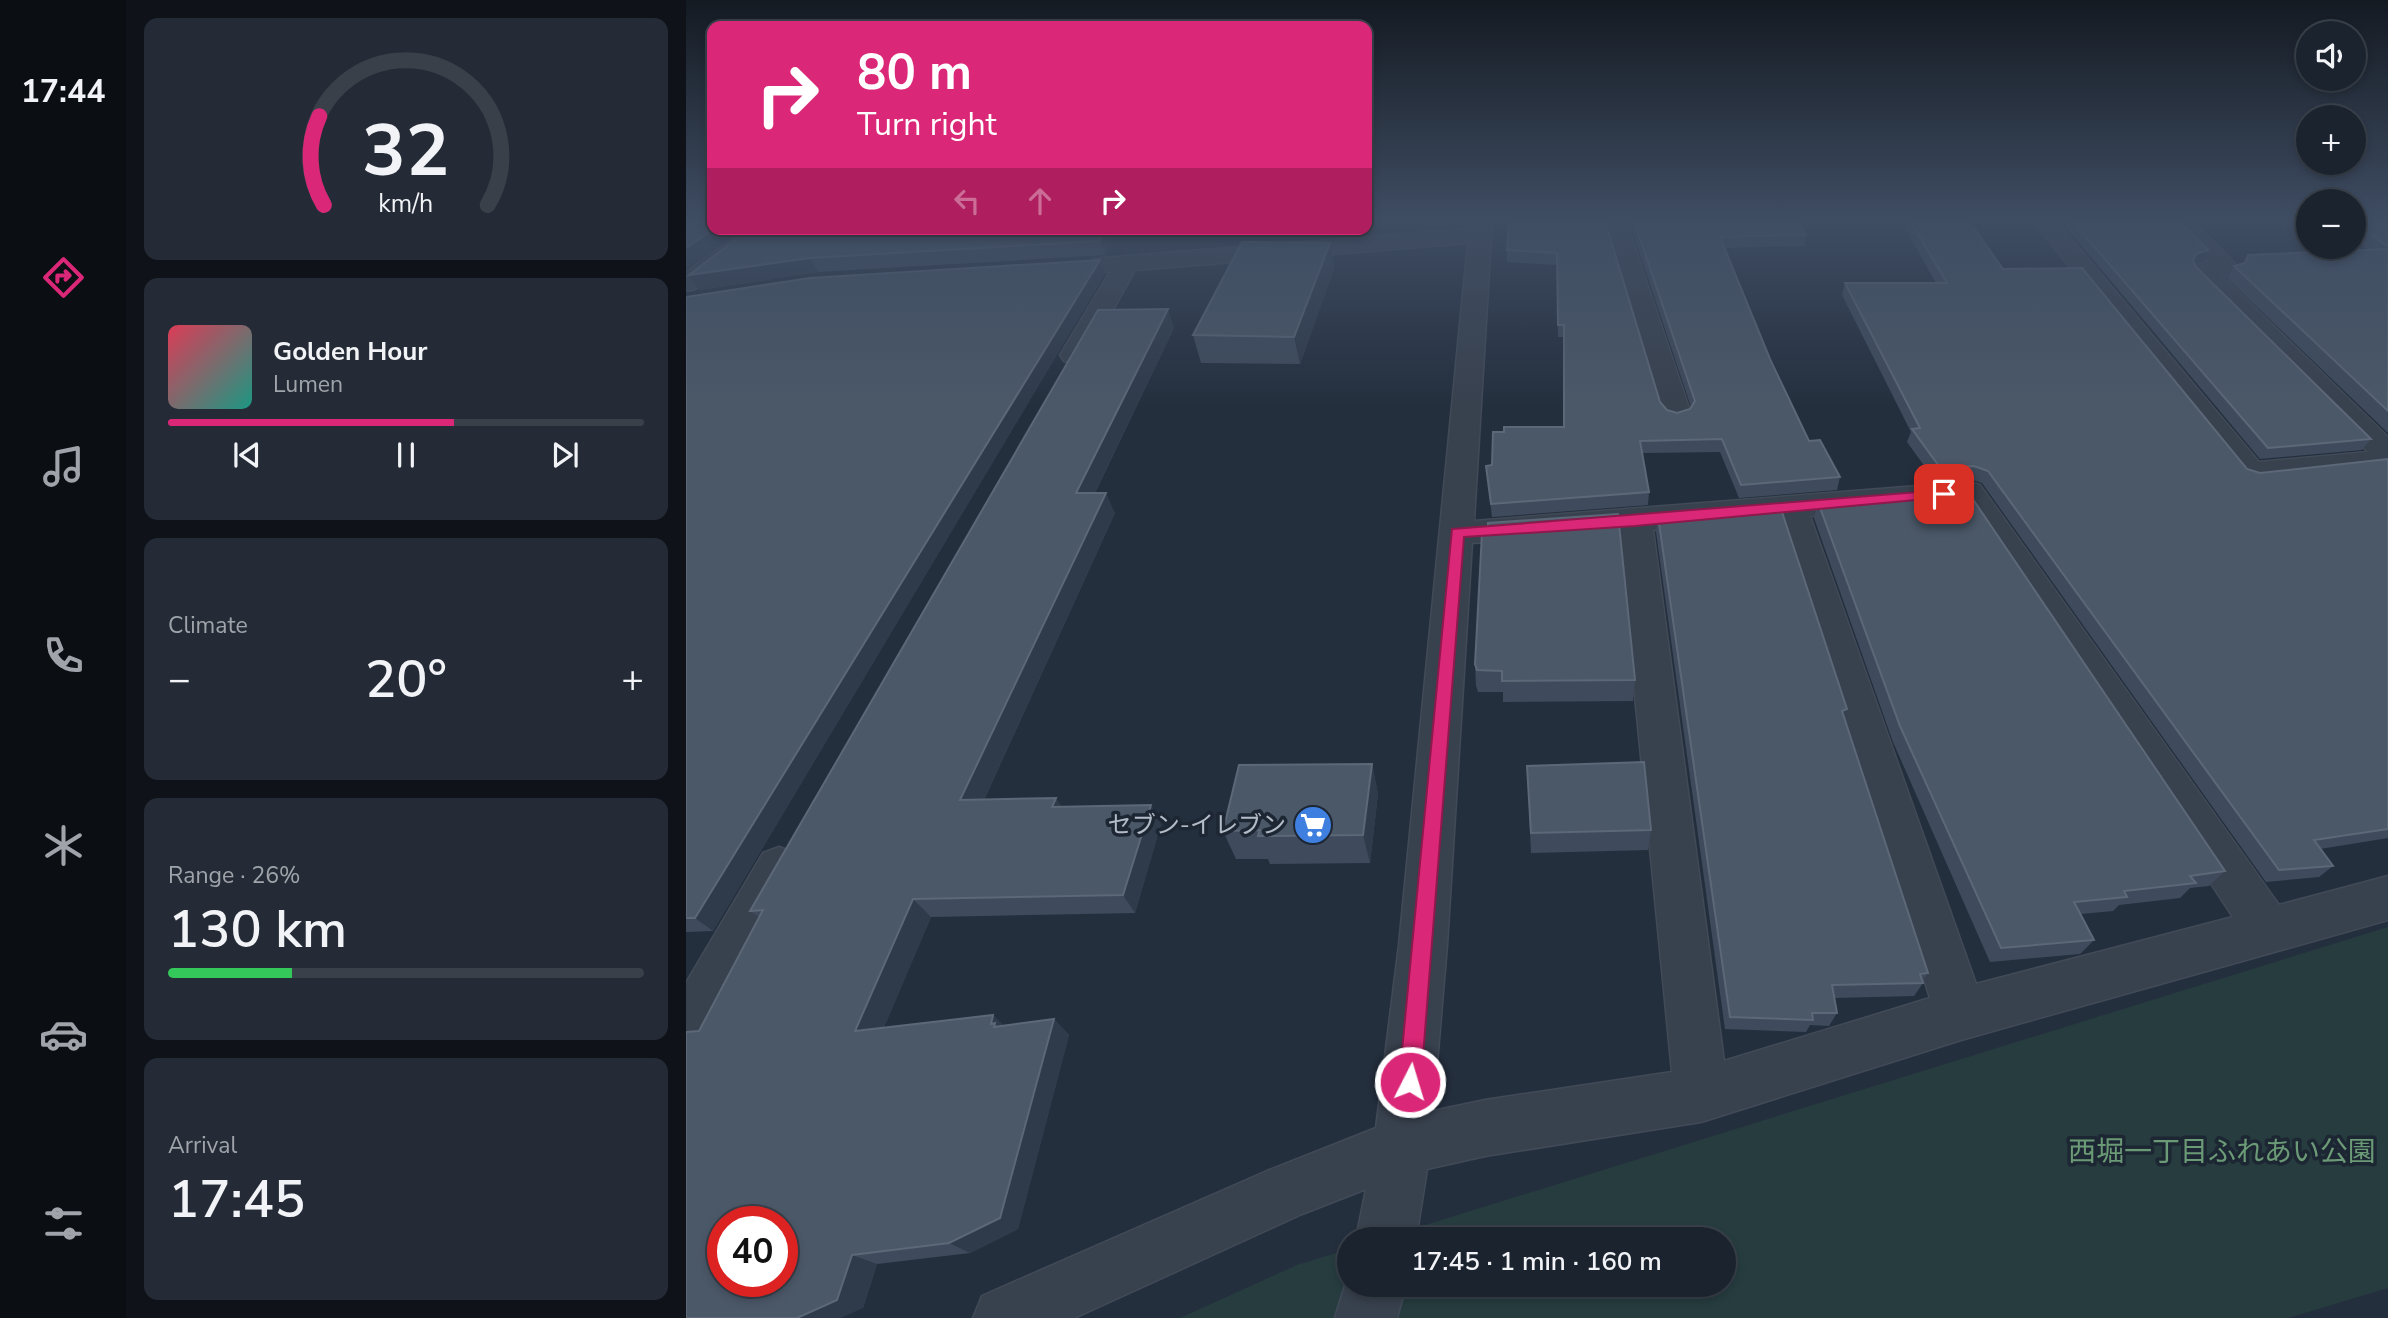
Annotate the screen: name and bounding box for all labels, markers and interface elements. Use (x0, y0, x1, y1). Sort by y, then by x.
map controls (2296, 21, 2366, 259)
button: sound (2296, 21, 2366, 91)
text: 80 m (857, 39, 972, 106)
icon: right (742, 49, 833, 140)
text: 17:44 (21, 70, 105, 113)
text: 32 (362, 101, 450, 201)
text: Turn right (857, 103, 997, 146)
button: + (2296, 105, 2366, 175)
icon: left (948, 182, 986, 220)
icon: ahead (1021, 182, 1059, 220)
icon: right (1094, 182, 1132, 220)
text: km/h (378, 187, 434, 221)
button: − (2296, 189, 2366, 259)
icon: directions (39, 253, 88, 302)
text: Golden Hour (273, 334, 428, 369)
text: Lumen (273, 369, 343, 400)
icon: previous (228, 436, 266, 474)
icon: pause (387, 436, 425, 474)
icon: next (546, 436, 584, 474)
icon: music (39, 442, 88, 491)
pin (1914, 464, 1974, 524)
icon: arrive (1925, 475, 1963, 513)
text: Climate (168, 610, 248, 641)
icon: phone (39, 631, 88, 680)
text: 20° (365, 644, 447, 715)
text: − (168, 654, 191, 705)
text: + (621, 654, 644, 705)
supermarket icon: セブン-イレブン (1292, 804, 1334, 846)
place label: セブン-イレブン (1108, 809, 1286, 841)
icon: climate (39, 821, 88, 870)
text: Range · 26% (168, 860, 300, 891)
text: 130 km (168, 894, 347, 965)
icon: car (39, 1010, 88, 1059)
position arrow (1373, 1045, 1447, 1119)
text: Arrival (168, 1130, 237, 1161)
park label: 西堀一丁目ふれあい公園 (2068, 1133, 2376, 1171)
text: 17:45 (168, 1164, 305, 1235)
icon: filters (39, 1199, 88, 1248)
speed limit sign: 40 (707, 1206, 798, 1297)
text: 17:45 · 1 min · 160 m (1411, 1244, 1662, 1279)

